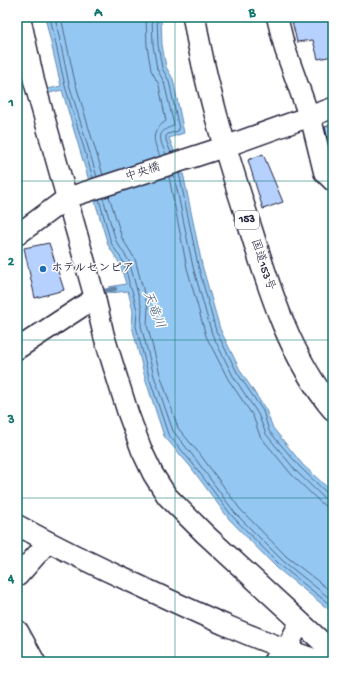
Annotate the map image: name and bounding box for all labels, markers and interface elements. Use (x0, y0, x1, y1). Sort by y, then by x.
text: A (93, 6, 103, 21)
text: B (248, 6, 257, 21)
text: 1 (7, 96, 14, 111)
street label: 中央橋 (123, 160, 162, 185)
road number: 153 (235, 211, 259, 229)
street label: 国道153号 (247, 237, 278, 293)
text: 2 (8, 255, 15, 270)
place label: ホテルセンピア (51, 262, 134, 276)
marker: ホテルセンピア (38, 264, 48, 274)
water label: 天竜川 (139, 289, 168, 331)
text: 3 (7, 413, 15, 428)
text: 4 (7, 572, 15, 587)

